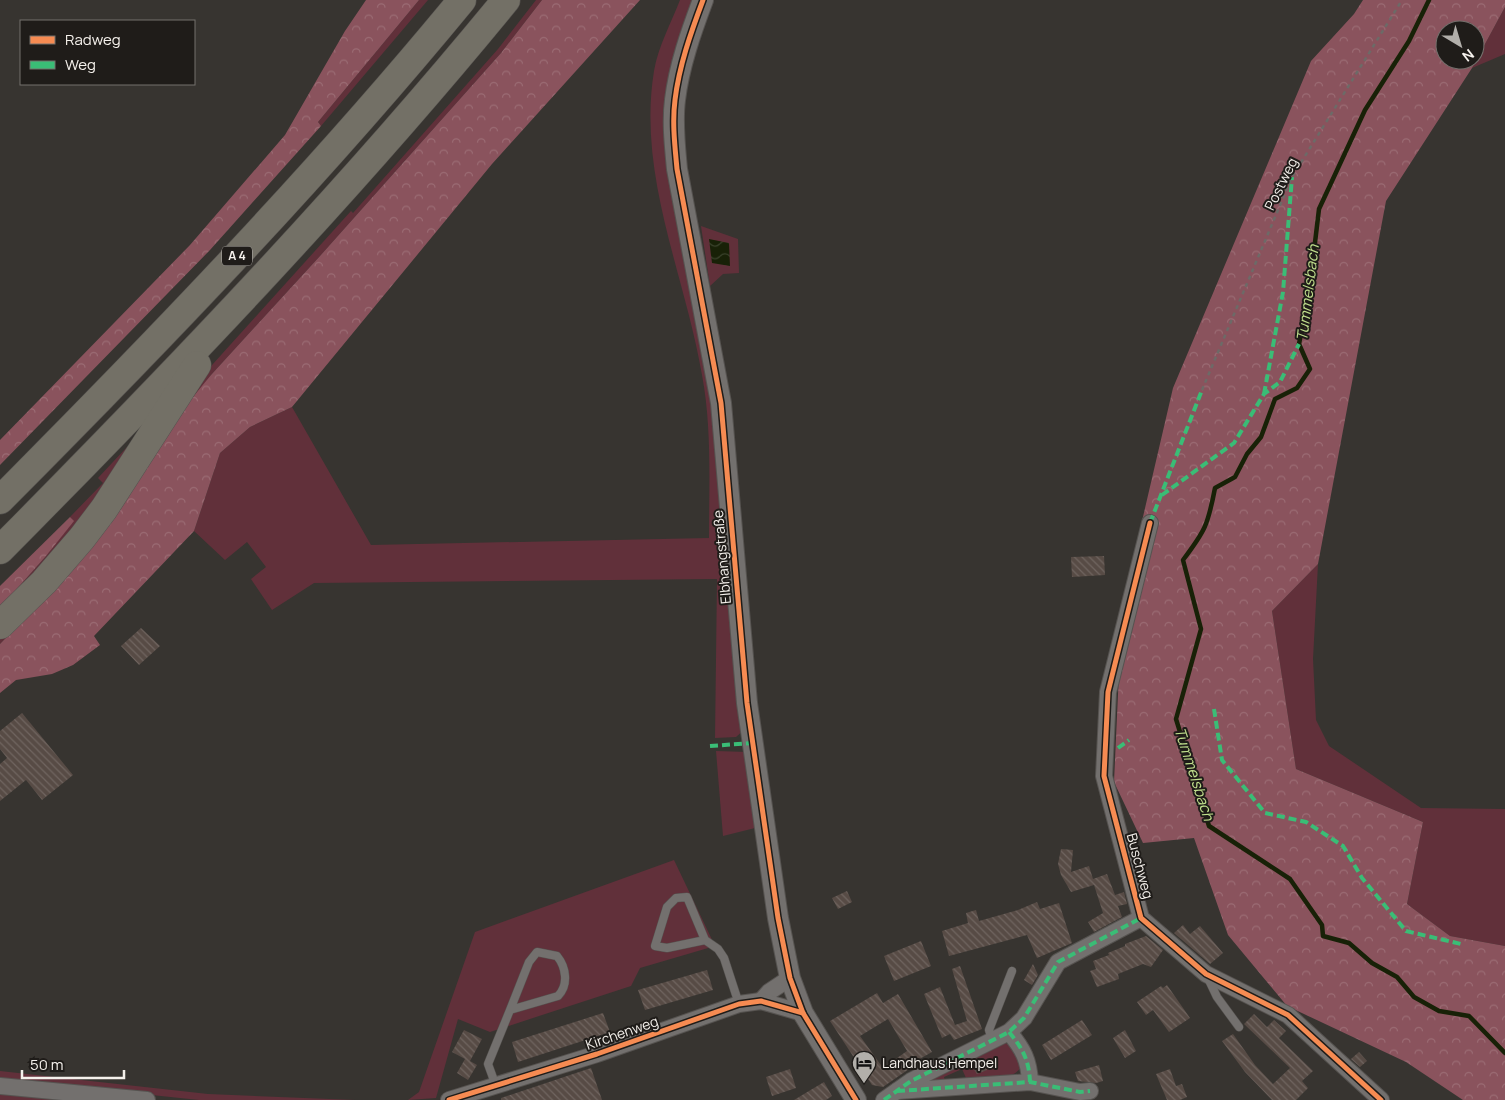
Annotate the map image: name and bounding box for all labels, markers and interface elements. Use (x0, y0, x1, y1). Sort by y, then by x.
legend (20, 20, 195, 85)
north arrow (1435, 20, 1485, 70)
text: Radweg (65, 29, 121, 50)
text: N (1458, 45, 1478, 66)
text: Weg (65, 54, 96, 75)
street label: Postweg (1260, 154, 1301, 213)
water label: Tummelsbach (1291, 242, 1324, 342)
road number: A 4 (222, 247, 252, 266)
street label: Elbhangstraße (708, 509, 735, 605)
water label: Tummelsbach (1169, 724, 1220, 824)
street label: Buschweg (1123, 831, 1158, 901)
street label: Kirchenweg (583, 1011, 661, 1054)
scale bar (22, 1048, 125, 1080)
hotel icon: Landhaus Hempel (851, 1050, 877, 1084)
place label: Landhaus Hempel (882, 1053, 997, 1072)
text: 50 m (30, 1054, 64, 1075)

